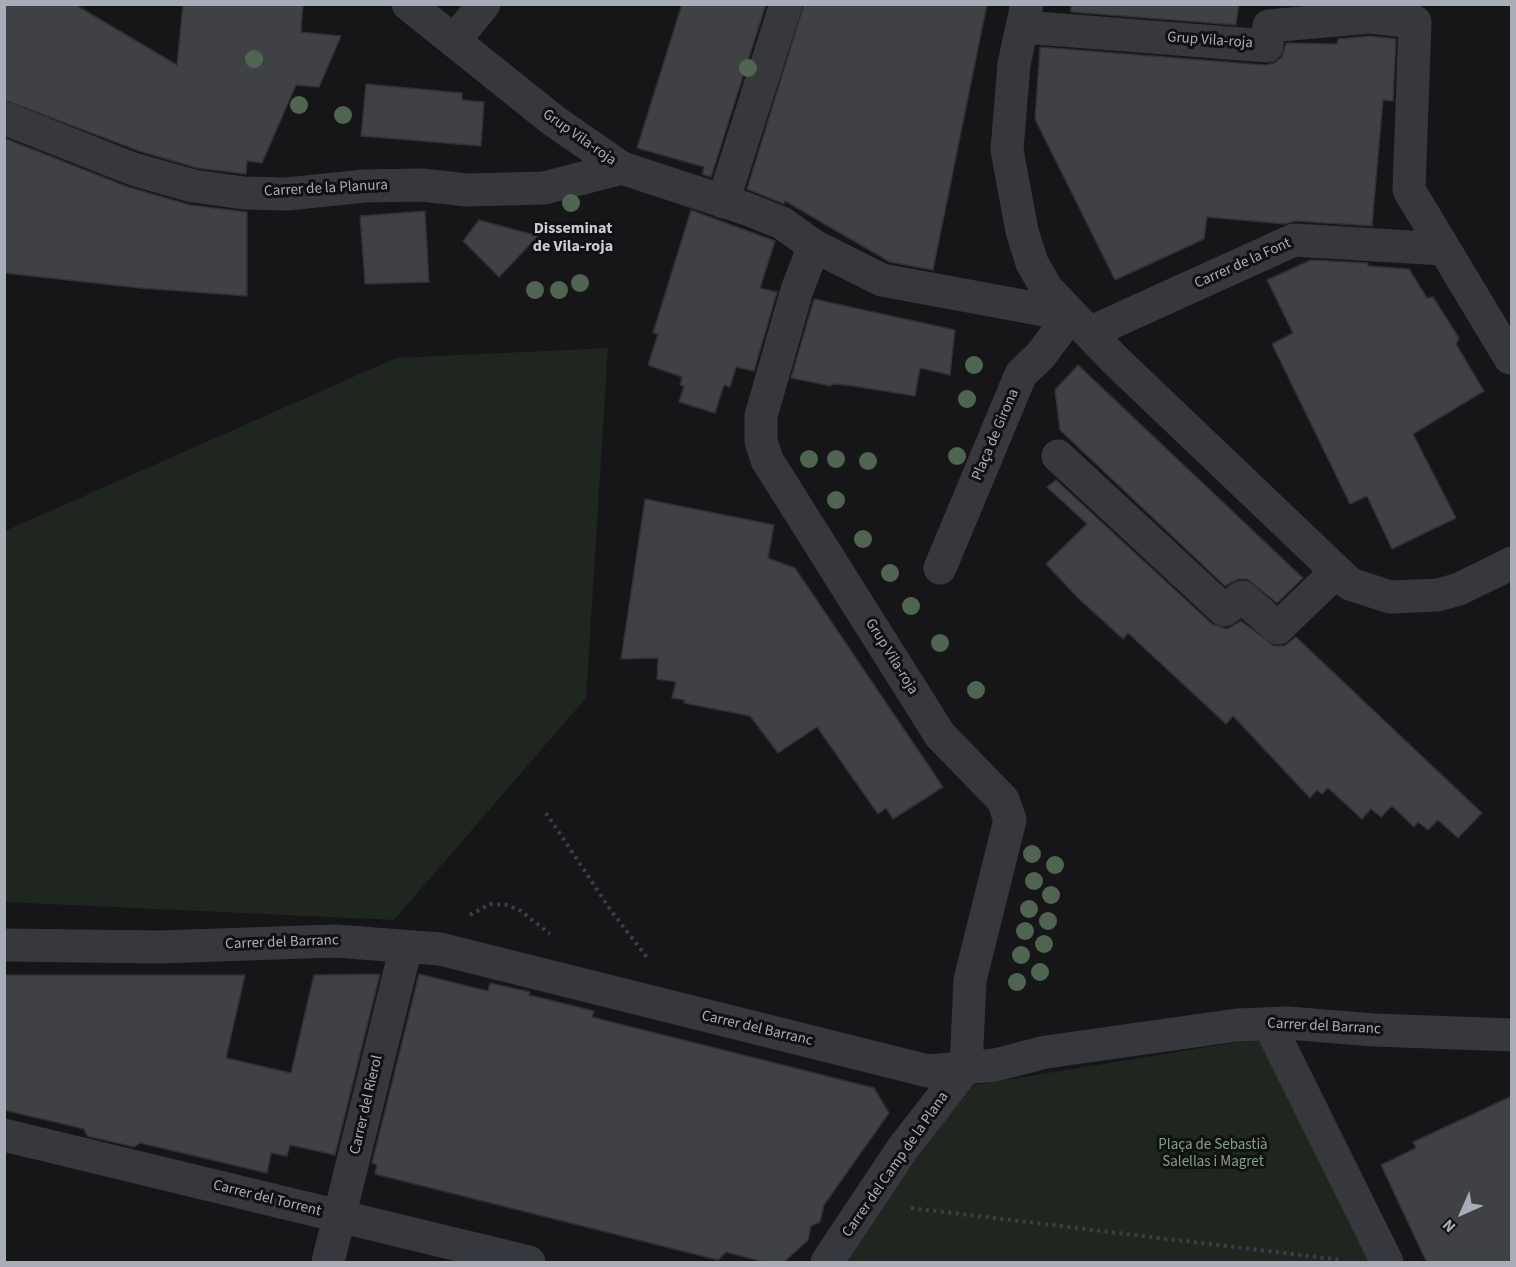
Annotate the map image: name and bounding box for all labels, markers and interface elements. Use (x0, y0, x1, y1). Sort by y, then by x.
street label: Grup Vila-roja (1167, 29, 1253, 53)
street label: Grup Vila-roja (539, 106, 619, 170)
street label: Carrer de la Planura (264, 177, 388, 201)
district label: Disseminat de Vila-roja (533, 219, 613, 257)
street label: Carrer de la Font (1192, 235, 1294, 293)
street label: Plaça de Girona (969, 386, 1023, 484)
street label: Grup Vila-roja (861, 616, 921, 698)
street label: Carrer del Barranc (225, 932, 339, 954)
street label: Carrer del Barranc (700, 1007, 814, 1051)
street label: Carrer del Barranc (1267, 1015, 1381, 1039)
street label: Carrer del Rierol (347, 1054, 387, 1156)
street label: Carrer del Camp de la Plana (839, 1089, 953, 1241)
park label: Plaça de Sebastià Salellas i Magret (1158, 1137, 1268, 1172)
street label: Carrer del Torrent (211, 1177, 323, 1221)
north arrow (1432, 1183, 1492, 1243)
text: N (1438, 1214, 1461, 1237)

